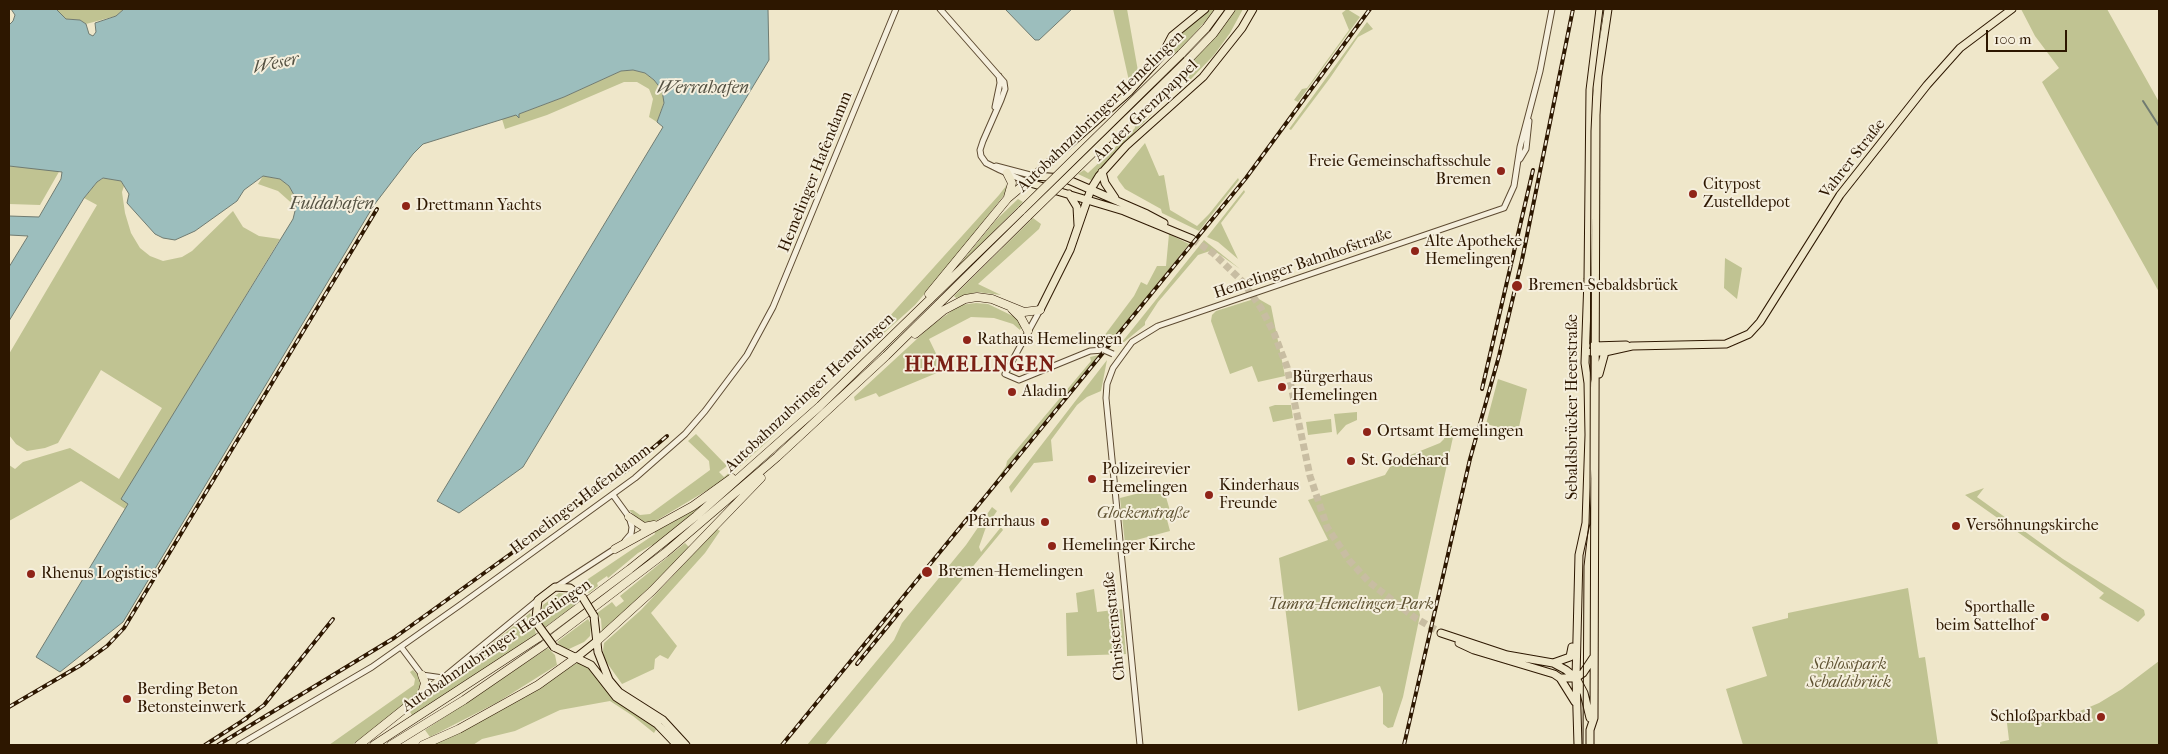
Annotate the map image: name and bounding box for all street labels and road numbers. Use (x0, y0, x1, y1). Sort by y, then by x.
street label: Autobahnzubringer Hemelingen (1014, 27, 1188, 197)
street label: An der Grenzpappel (1090, 56, 1202, 166)
street label: Hemelinger Hafendamm (775, 89, 857, 255)
street label: Vahrer Straße (1816, 115, 1890, 203)
street label: Hemelinger Bahnhofstraße (1211, 224, 1395, 304)
street label: Autobahnzubringer Hemelingen (721, 309, 899, 477)
street label: Sebaldsbrücker Heerstraße (1563, 314, 1583, 500)
street label: Hemelinger Hafendamm (507, 441, 655, 559)
street label: Christernstraße (1100, 571, 1130, 681)
street label: Autobahnzubringer Hemelingen (399, 575, 595, 717)

